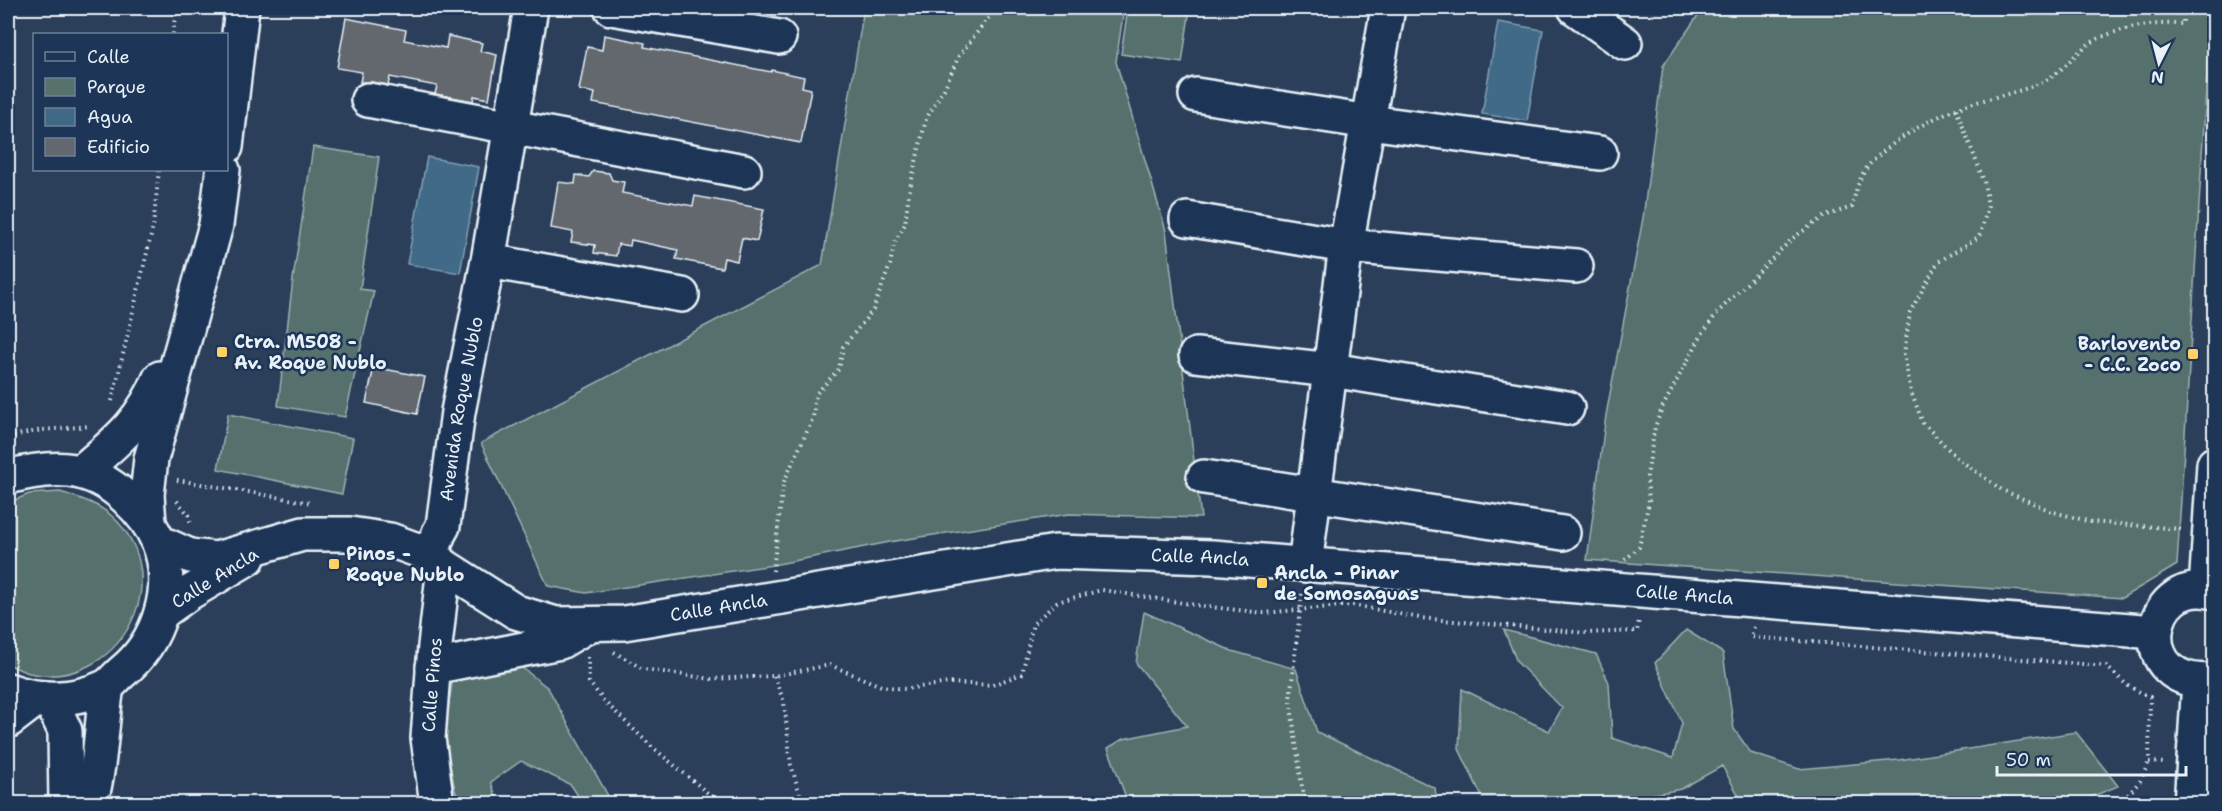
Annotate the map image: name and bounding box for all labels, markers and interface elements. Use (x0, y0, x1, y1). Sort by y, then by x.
legend (33, 33, 228, 171)
north arrow (2129, 33, 2189, 93)
text: Calle (87, 45, 130, 69)
text: N (2150, 66, 2165, 89)
text: Parque (87, 75, 146, 99)
text: Agua (87, 105, 132, 129)
text: Edificio (87, 135, 150, 159)
street label: Avenida Roque Nublo (434, 314, 489, 503)
place label: Ctra. M508 - Av. Roque Nublo (234, 330, 387, 375)
place label: Barlovento - C.C. Zoco (2078, 332, 2181, 377)
marker: Ctra. M508 - Av. Roque Nublo (215, 345, 229, 359)
marker: Barlovento - C.C. Zoco (2186, 347, 2200, 361)
street label: Calle Ancla (167, 542, 263, 614)
place label: Pinos - Roque Nublo (346, 542, 464, 587)
street label: Calle Ancla (1151, 543, 1250, 572)
marker: Pinos - Roque Nublo (327, 557, 341, 571)
place label: Ancla - Pinar de Somosaguas (1274, 561, 1419, 606)
marker: Ancla - Pinar de Somosaguas (1255, 576, 1269, 590)
street label: Calle Ancla (1635, 579, 1734, 610)
street label: Calle Ancla (668, 588, 769, 627)
street label: Calle Pinos (416, 636, 448, 733)
scale bar (1997, 739, 2186, 777)
text: 50 m (2006, 748, 2051, 772)

